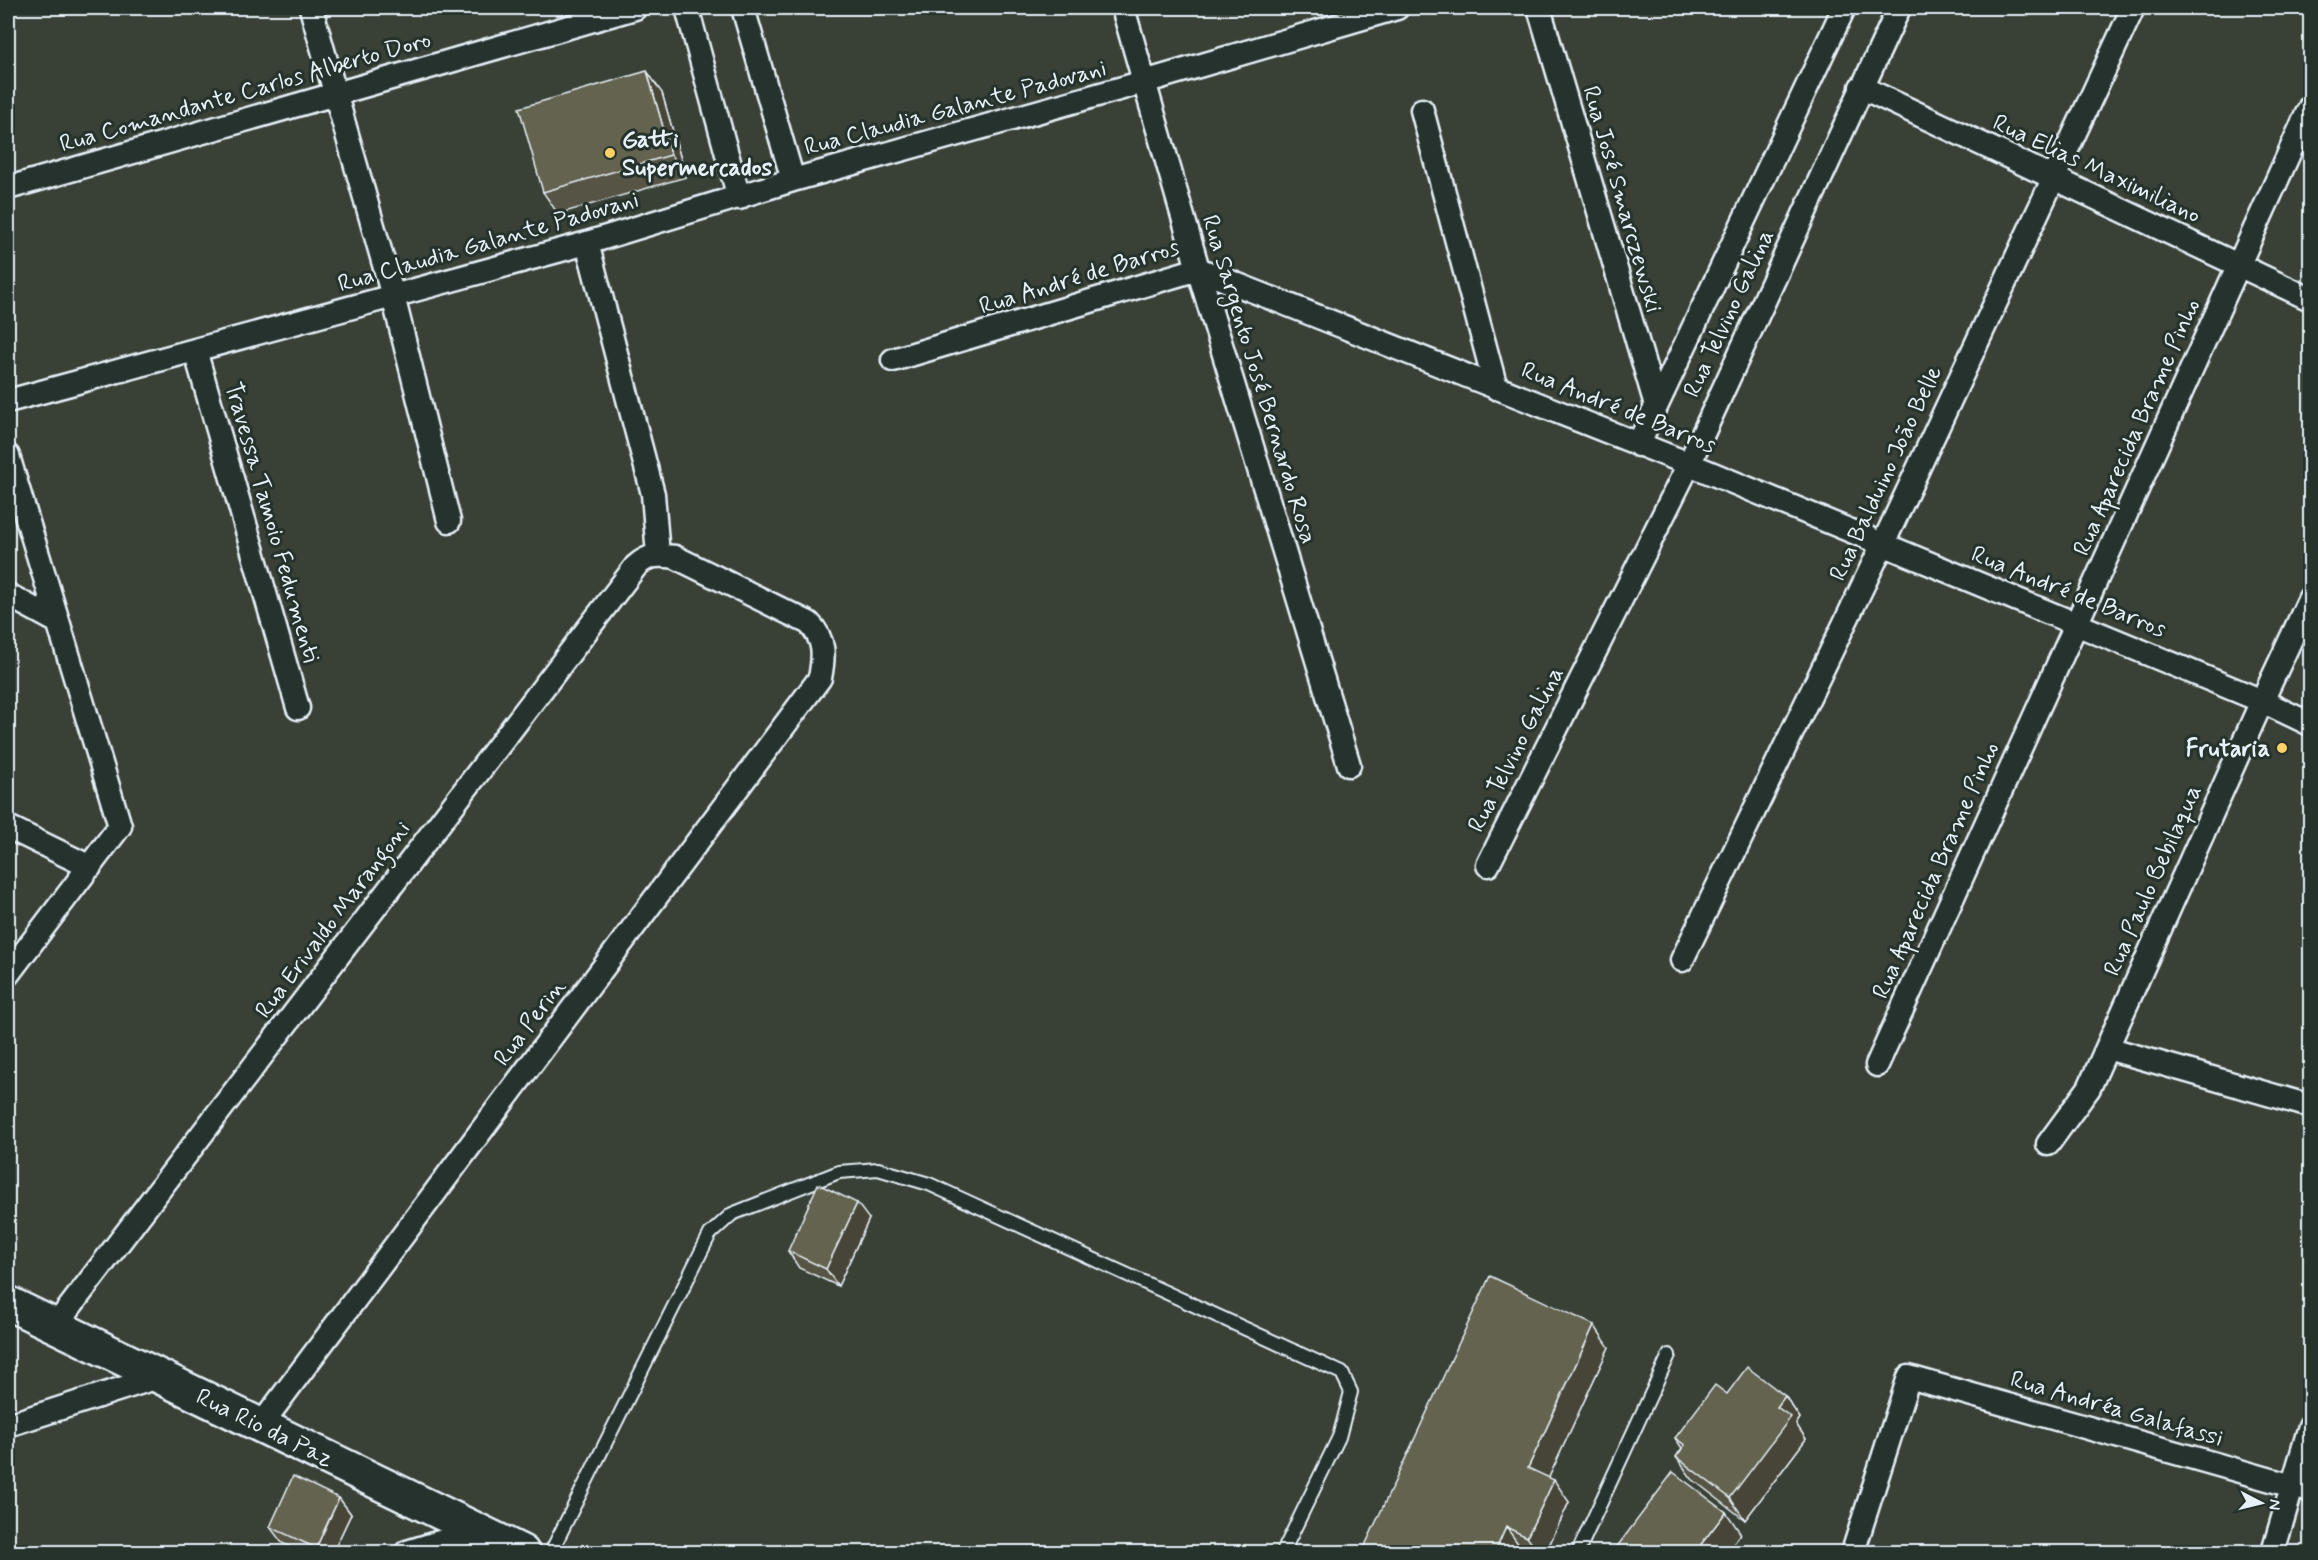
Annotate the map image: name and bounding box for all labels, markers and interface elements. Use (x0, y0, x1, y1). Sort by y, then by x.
street label: Rua Comandante Carlos Alberto Doro (56, 24, 435, 160)
street label: Rua Claudia Galante Padovani (801, 53, 1110, 164)
street label: Rua José Smarczewski (1574, 83, 1669, 316)
street label: Rua Elias Maximiliano (1987, 108, 2205, 231)
place label: Gatti Supermercados (622, 125, 773, 184)
marker: Gatti Supermercados (603, 146, 617, 160)
street label: Rua Claudia Galante Padovani (334, 185, 642, 300)
street label: Rua Sargento José Bernardo Rosa (1192, 211, 1323, 548)
street label: Rua Telvino Galina (1677, 225, 1782, 403)
street label: Rua André de Barros (976, 232, 1184, 323)
street label: Rua Aparecida Brame Pinho (2067, 294, 2211, 562)
street label: Rua André de Barros (1516, 355, 1721, 462)
street label: Rua Balduino João Belle (1823, 361, 1950, 586)
street label: Travessa Tamoio Fedumenti (217, 379, 326, 666)
street label: Rua André de Barros (1966, 539, 2171, 646)
street label: Rua Telvino Galina (1461, 661, 1571, 838)
place label: Frutaria (2186, 734, 2270, 765)
street label: Rua Aparecida Brame Pinho (1866, 737, 2010, 1005)
marker: Frutaria (2275, 741, 2289, 755)
street label: Rua Paulo Bebilaqua (2097, 780, 2209, 981)
street label: Rua Erivaldo Marangoni (249, 815, 420, 1027)
street label: Rua Perin (487, 973, 573, 1073)
street label: Rua Andréa Galafassi (2007, 1364, 2227, 1455)
street label: Rua Rio da Paz (191, 1382, 338, 1475)
north arrow (2231, 1473, 2291, 1533)
text: N (2263, 1498, 2285, 1511)

